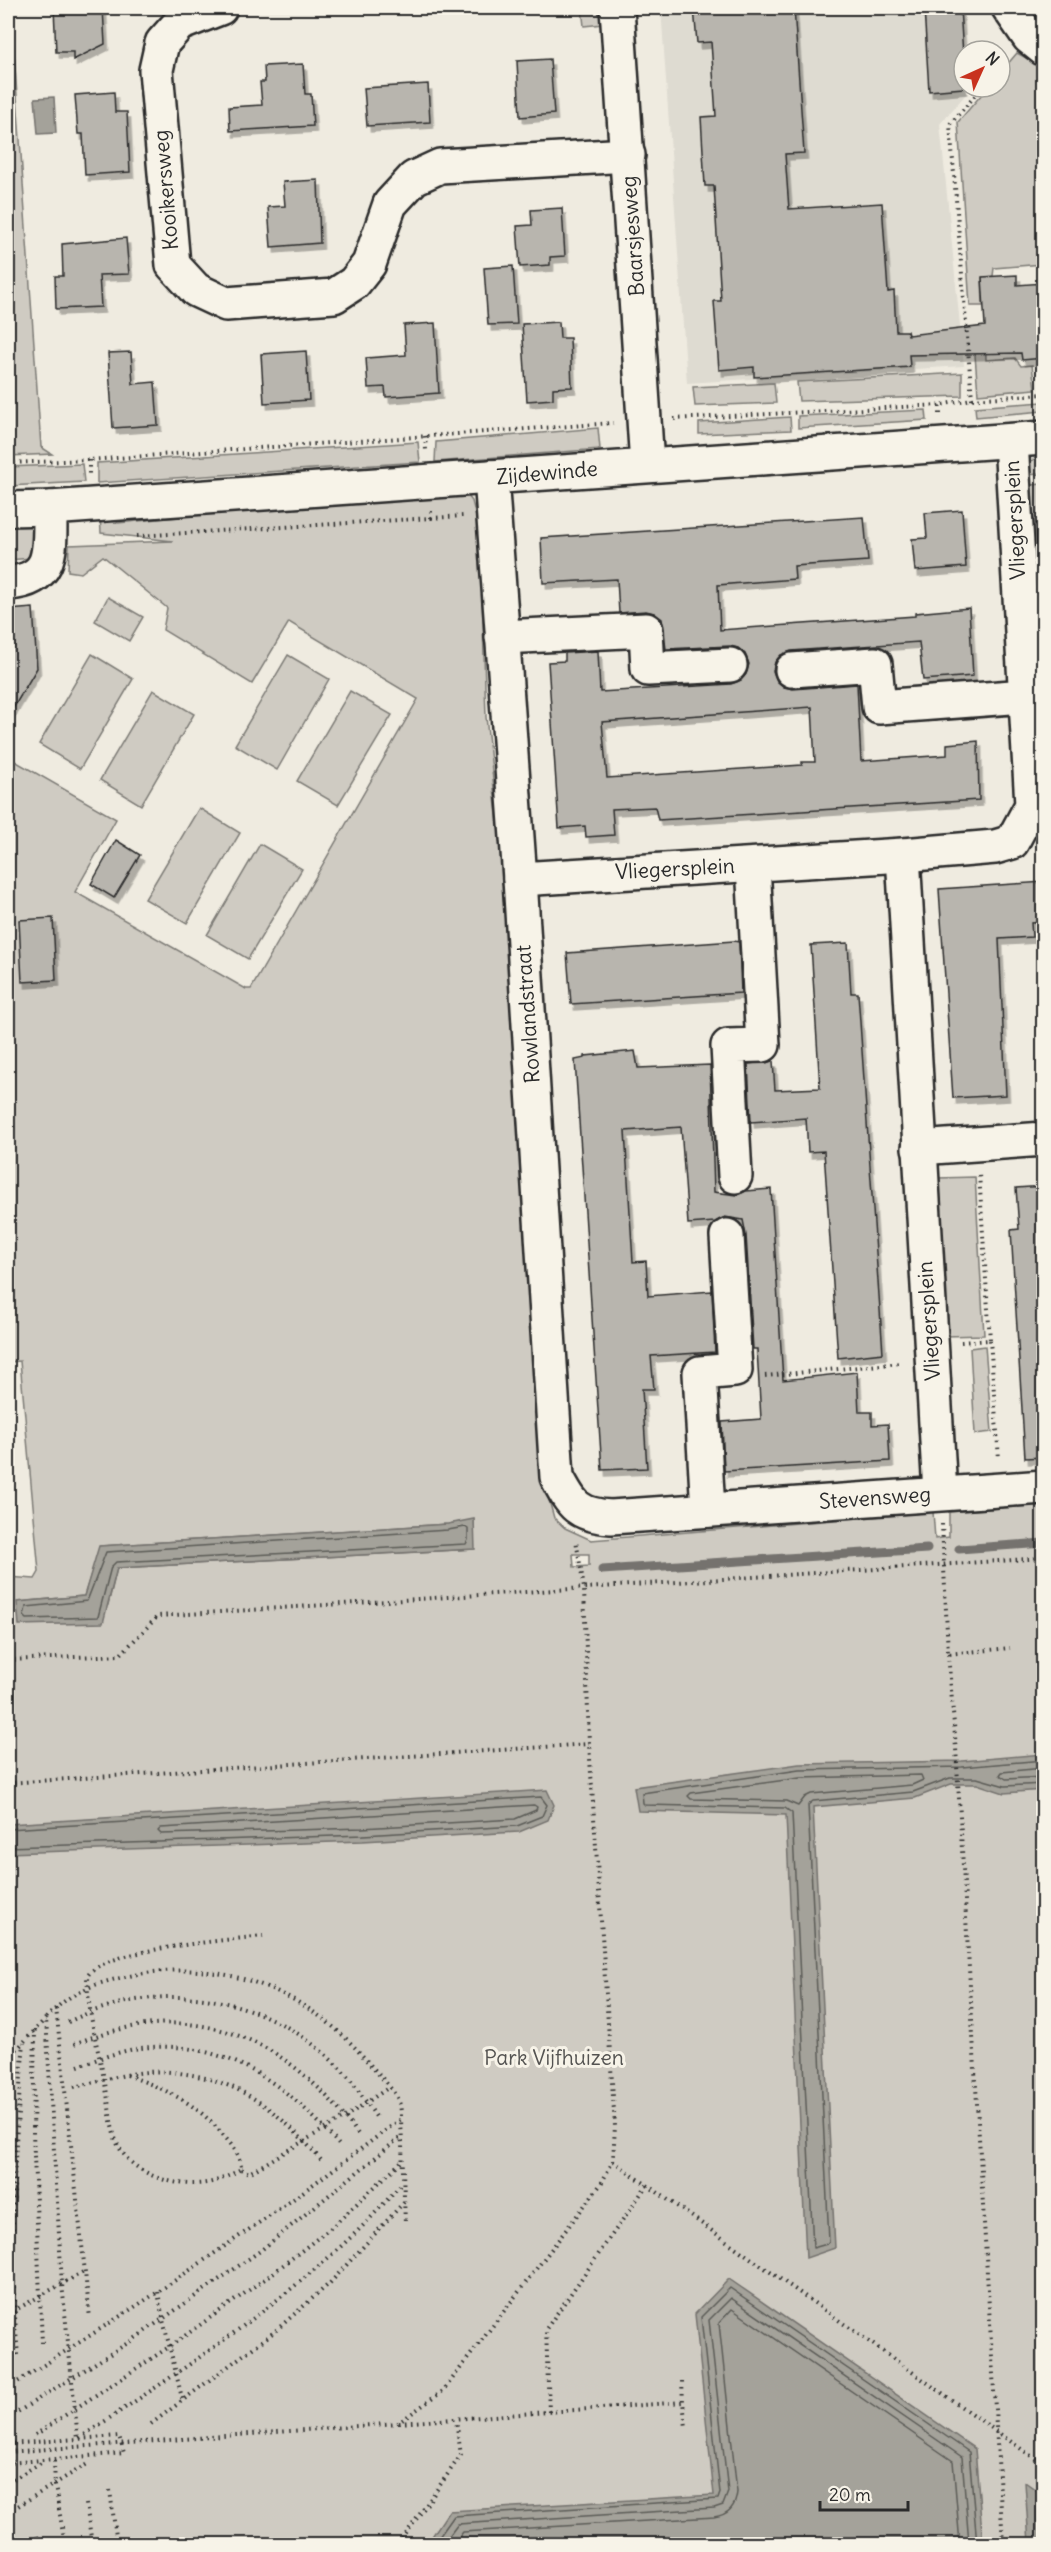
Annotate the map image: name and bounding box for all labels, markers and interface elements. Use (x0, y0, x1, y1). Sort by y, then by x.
north arrow (952, 39, 1012, 99)
text: N (982, 47, 1004, 69)
street label: Kooikersweg (147, 129, 184, 251)
street label: Baarsjesweg (615, 175, 650, 297)
street label: Zijdewinde (495, 455, 599, 490)
street label: Vliegersplein (998, 459, 1031, 581)
street label: Vliegersplein (614, 852, 736, 885)
street label: Rowlandstraat (509, 944, 546, 1084)
street label: Vliegersplein (911, 1260, 946, 1382)
street label: Stevensweg (818, 1480, 932, 1515)
park label: Park Vijfhuizen (484, 2044, 624, 2071)
scale bar (820, 2474, 908, 2512)
text: 20 m (829, 2483, 871, 2506)

